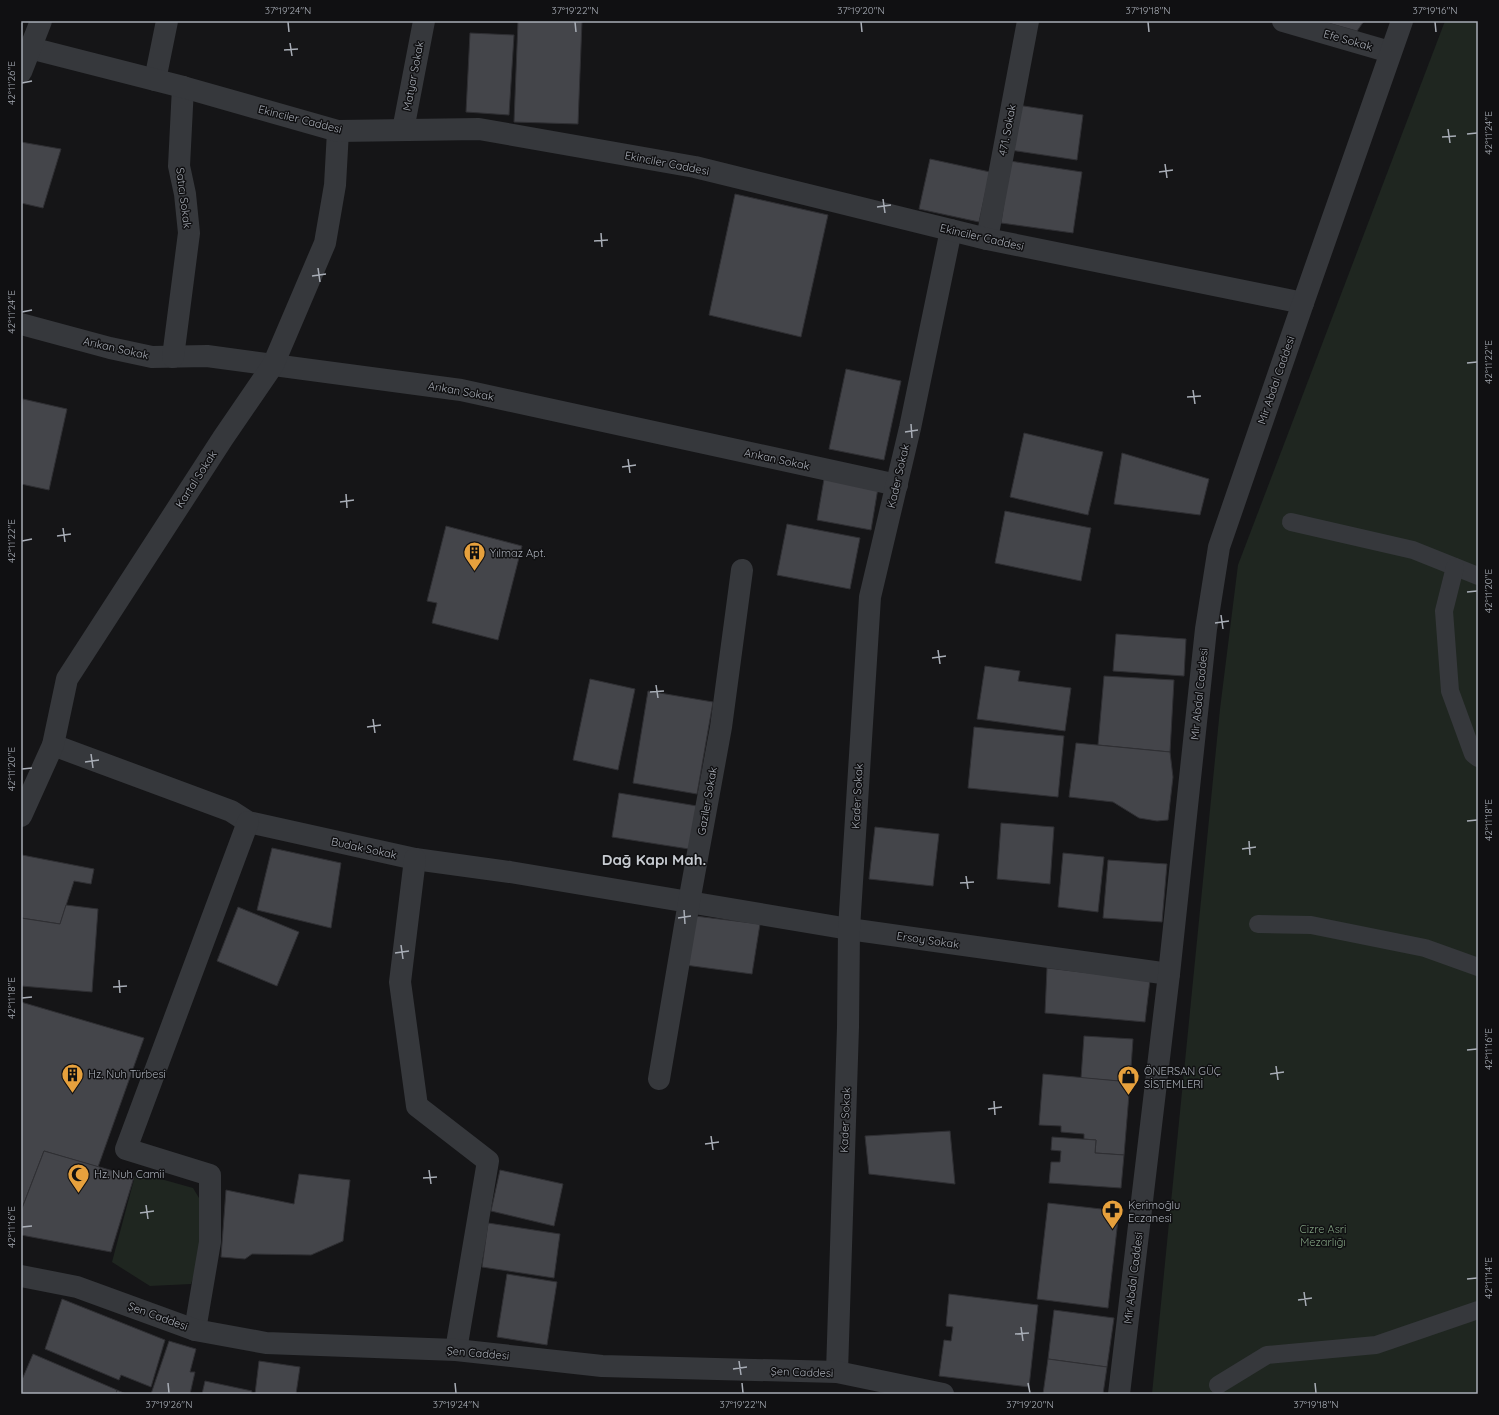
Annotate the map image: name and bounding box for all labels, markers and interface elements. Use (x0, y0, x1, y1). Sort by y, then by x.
text: 37°19'24"N (265, 4, 311, 17)
text: 37°19'22"N (551, 4, 599, 17)
text: 37°19'20"N (837, 4, 885, 17)
text: 37°19'18"N (1125, 4, 1171, 17)
text: 37°19'16"N (1412, 4, 1458, 17)
street label: Efe Sokak (1322, 26, 1374, 54)
street label: Matyar Sokak (399, 40, 427, 112)
text: 42°11'26"E (5, 61, 18, 105)
street label: Ekinciler Caddesi (257, 102, 343, 136)
street label: 471. Sokak (995, 103, 1019, 157)
text: 42°11'24"E (1482, 111, 1495, 155)
street label: Ekinciler Caddesi (624, 148, 710, 178)
street label: Satıcı Sokak (173, 167, 195, 229)
street label: Ekinciler Caddesi (939, 221, 1025, 253)
text: 42°11'24"E (5, 290, 18, 334)
street label: Arıkan Sokak (82, 334, 150, 362)
street label: Mir Abdal Caddesi (1254, 334, 1298, 426)
text: 42°11'22"E (1482, 340, 1495, 384)
street label: Arıkan Sokak (427, 378, 495, 404)
street label: Kader Sokak (884, 442, 912, 509)
street label: Arıkan Sokak (743, 445, 811, 473)
street label: Kartal Sokak (172, 448, 220, 510)
text: 42°11'22"E (5, 519, 18, 563)
building icon: Yılmaz Apt. (461, 540, 487, 573)
place label: Yılmaz Apt. (490, 546, 546, 560)
text: 42°11'20"E (1482, 568, 1495, 613)
street label: Mir Abdal Caddesi (1187, 647, 1211, 741)
text: 42°11'20"E (5, 746, 18, 791)
street label: Kader Sokak (848, 763, 866, 829)
street label: Gaziler Sokak (694, 766, 720, 836)
text: 42°11'18"E (1482, 799, 1495, 841)
street label: Budak Sokak (330, 834, 398, 862)
district label: Dağ Kapı Mah. (602, 850, 706, 869)
street label: Ersoy Sokak (896, 929, 960, 951)
text: 42°11'18"E (5, 977, 18, 1019)
text: 42°11'16"E (1482, 1028, 1495, 1070)
building icon: Hz. Nuh Türbesi (59, 1061, 85, 1094)
shop icon: ÖNERSAN GÜÇ SİSTEMLERİ (1115, 1064, 1141, 1097)
place label: ÖNERSAN GÜÇ SİSTEMLERİ (1144, 1064, 1221, 1091)
place label: Hz. Nuh Türbesi (88, 1067, 166, 1081)
street label: Kader Sokak (837, 1087, 853, 1153)
mosque icon: Hz. Nuh Camii (65, 1161, 91, 1194)
place label: Hz. Nuh Camii (94, 1167, 164, 1181)
pharmacy icon: Kerimoğlu Eczanesi (1099, 1198, 1125, 1231)
place label: Kerimoğlu Eczanesi (1128, 1198, 1180, 1225)
text: 42°11'16"E (5, 1206, 18, 1248)
park label: Cizre Asri Mezarlığı (1300, 1222, 1346, 1249)
street label: Mir Abdal Caddesi (1120, 1231, 1146, 1325)
text: 42°11'14"E (1482, 1257, 1495, 1299)
street label: Şen Caddesi (126, 1299, 190, 1333)
street label: Şen Caddesi (446, 1343, 510, 1363)
street label: Şen Caddesi (770, 1364, 834, 1380)
text: 37°19'26"N (146, 1398, 192, 1411)
text: 37°19'24"N (433, 1398, 479, 1411)
text: 37°19'22"N (719, 1398, 767, 1411)
text: 37°19'20"N (1006, 1398, 1054, 1411)
text: 37°19'18"N (1293, 1398, 1339, 1411)

